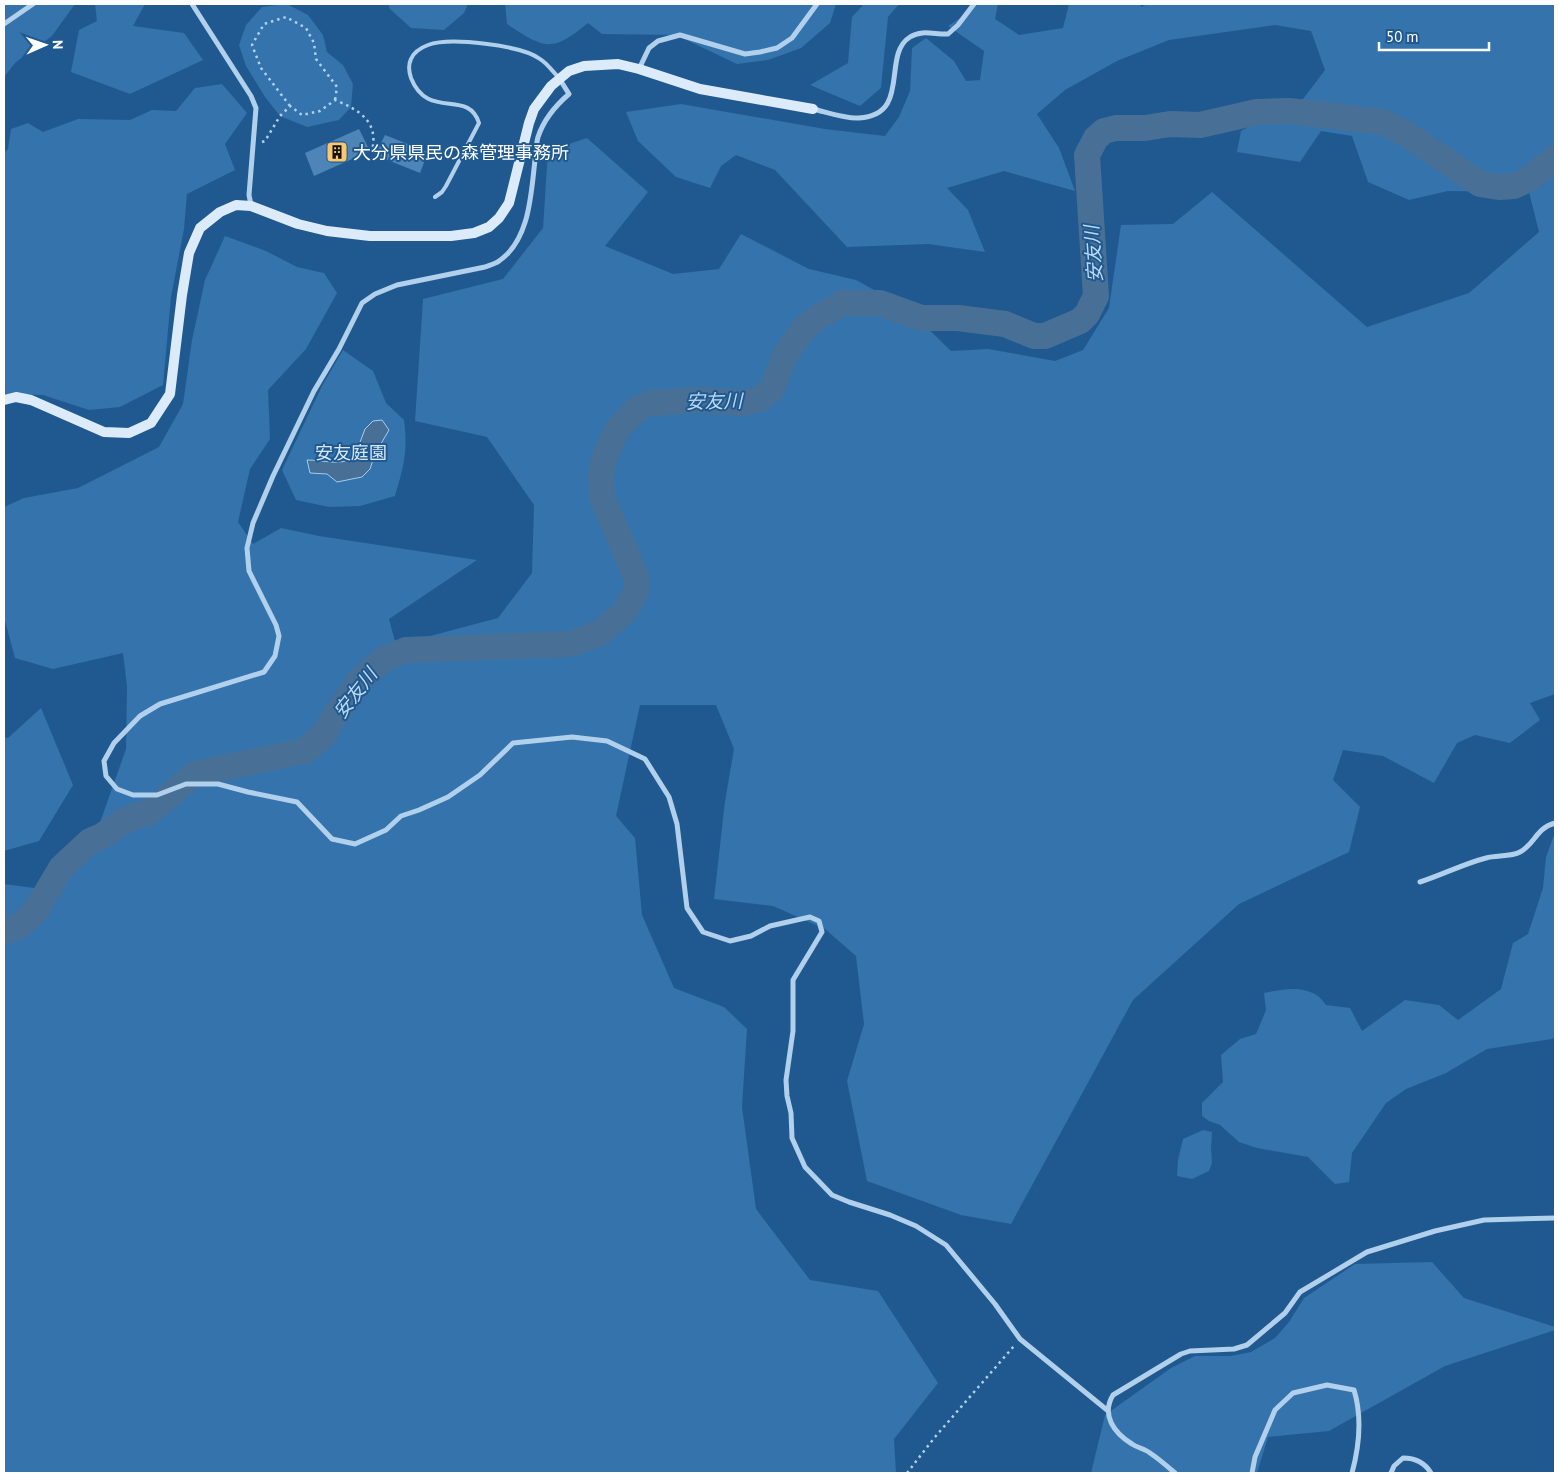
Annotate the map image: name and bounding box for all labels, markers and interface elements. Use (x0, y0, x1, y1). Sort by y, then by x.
north arrow (20, 20, 70, 70)
scale bar (1379, 20, 1489, 52)
text: 50 m (1386, 27, 1419, 46)
text: N (49, 40, 67, 49)
building icon: 大分県県民の森管理事務所 (325, 140, 349, 164)
place label: 大分県県民の森管理事務所 (353, 141, 569, 164)
water label: 安友川 (1079, 223, 1107, 283)
water label: 安友川 (685, 388, 745, 413)
park label: 安友庭園 (315, 441, 387, 464)
water label: 安友川 (328, 662, 383, 723)

